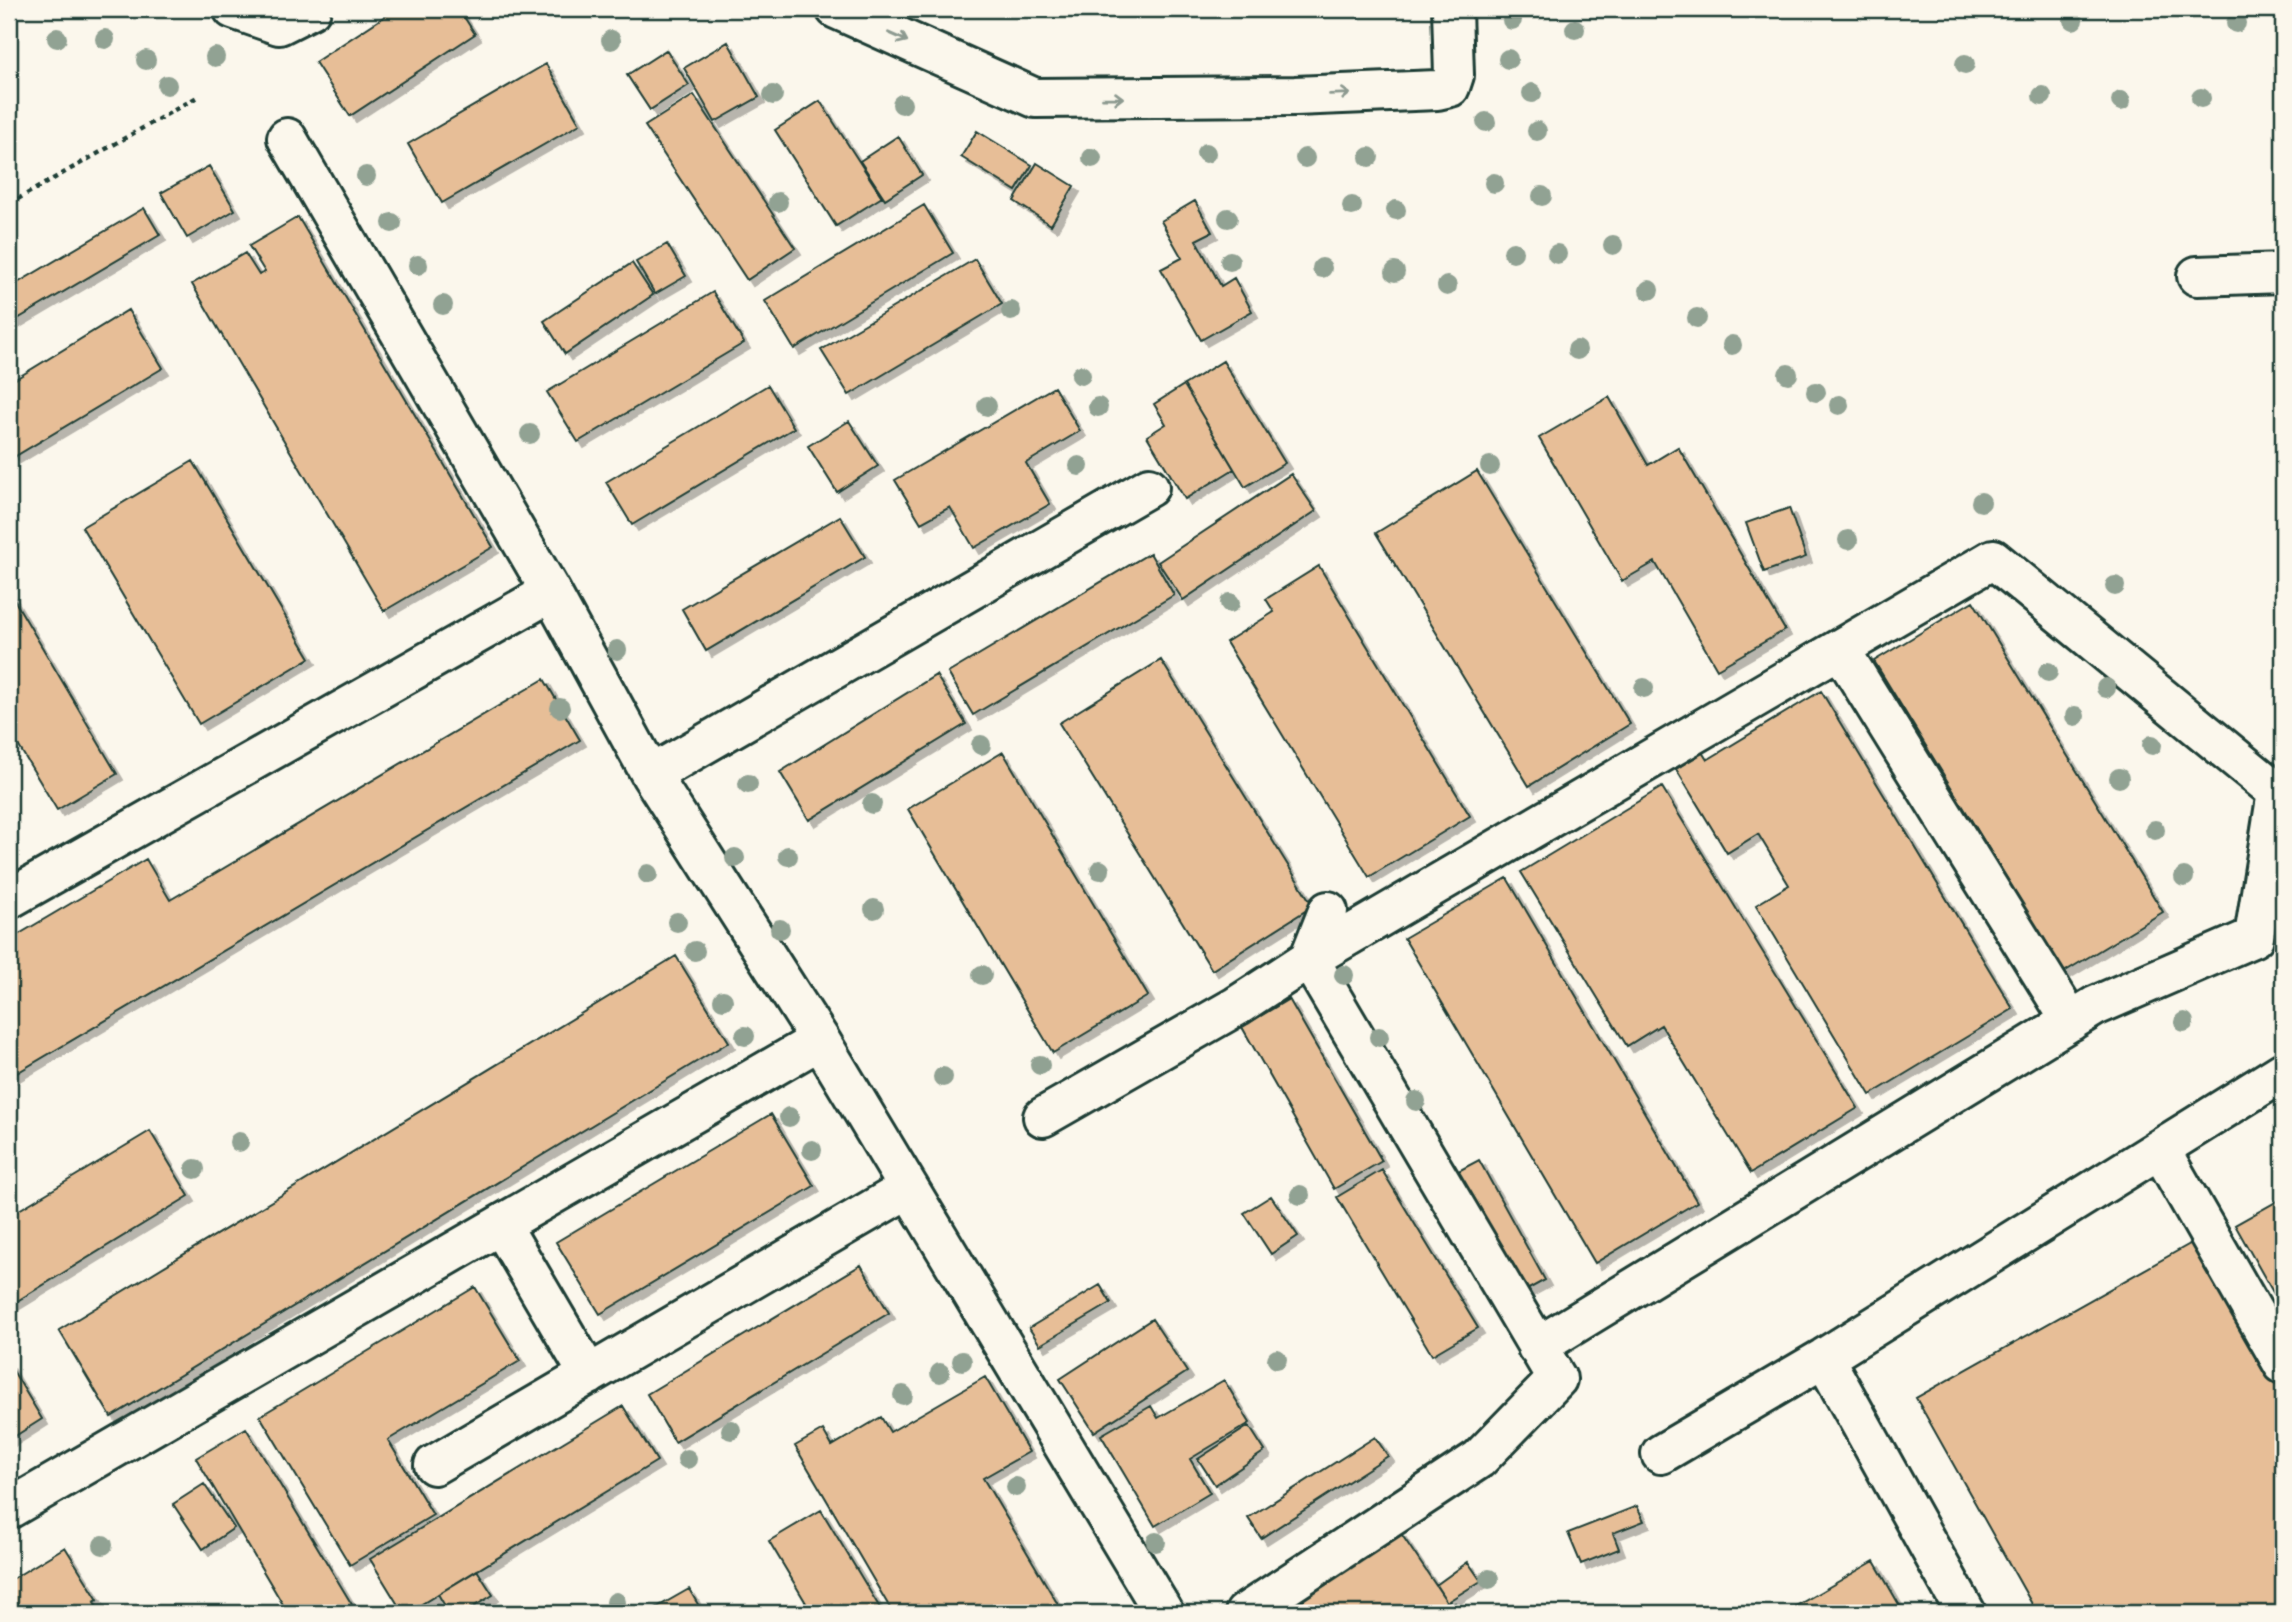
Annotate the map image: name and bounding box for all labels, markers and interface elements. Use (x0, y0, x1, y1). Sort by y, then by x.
one-way arrow (887, 31, 909, 44)
one-way arrow (1328, 88, 1351, 101)
one-way arrow (1101, 91, 1124, 105)

